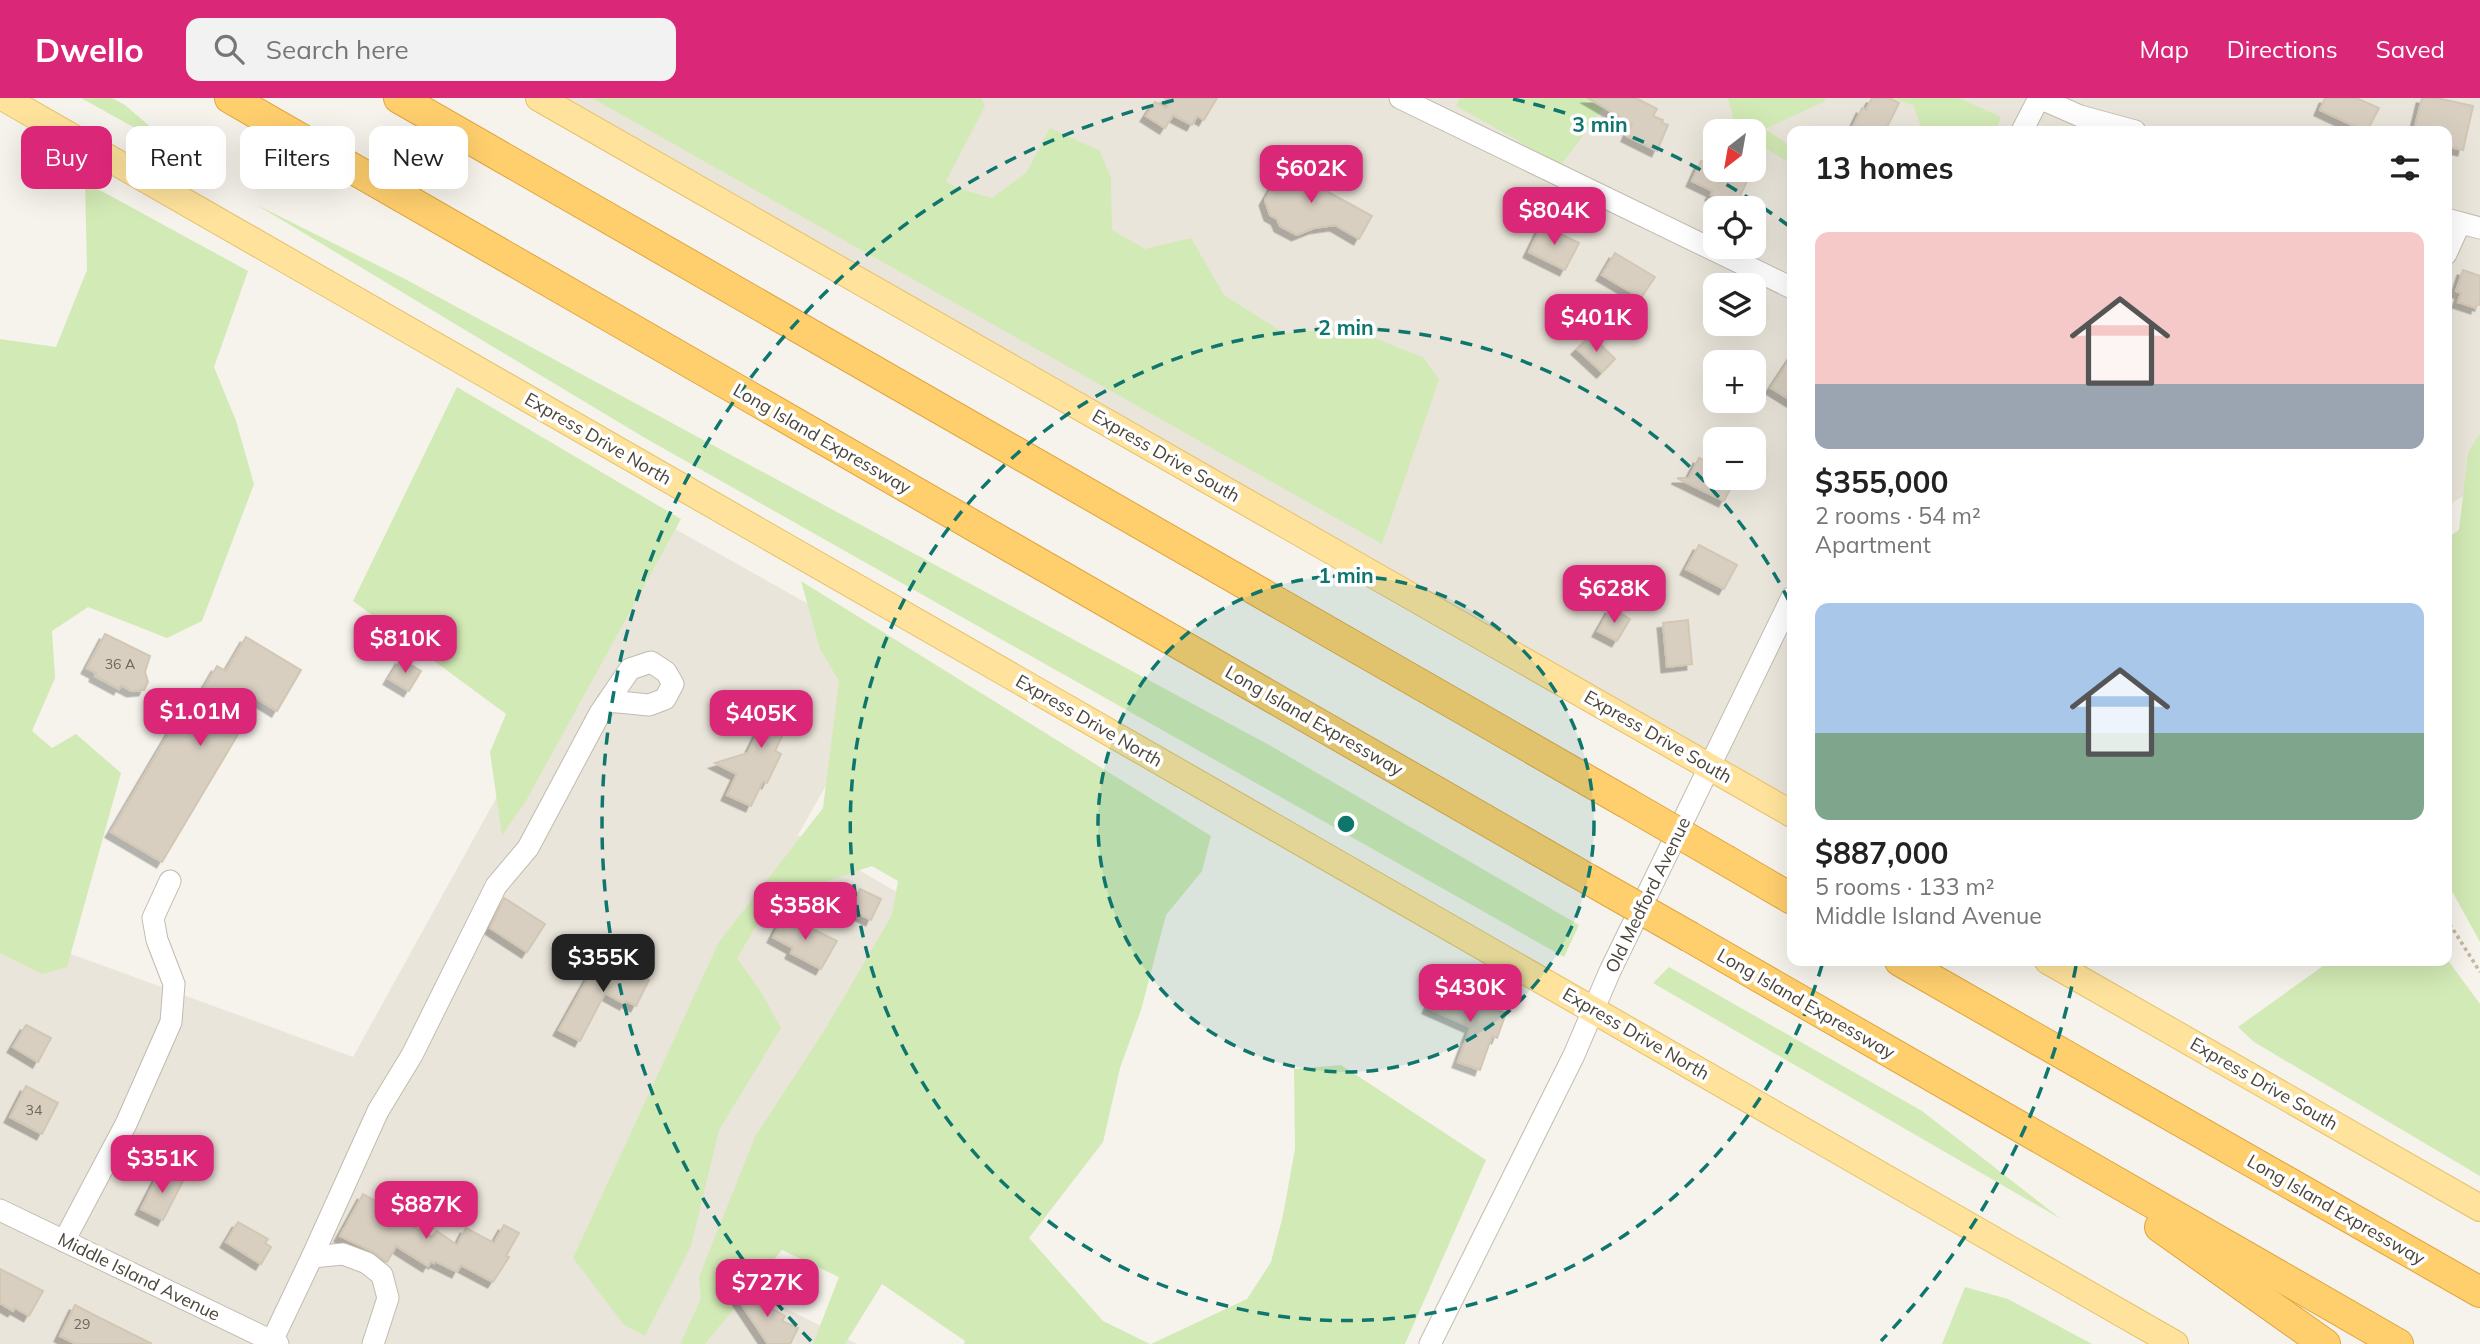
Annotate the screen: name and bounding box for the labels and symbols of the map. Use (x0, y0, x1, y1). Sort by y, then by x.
text: 3 min (1572, 111, 1628, 137)
north arrow (1703, 119, 1766, 182)
pin: $602K (1262, 146, 1360, 205)
pin: $804K (1505, 188, 1603, 247)
pin: $401K (1547, 294, 1645, 354)
text: 2 min (1318, 314, 1374, 340)
street label: Long Island Expressway (729, 378, 916, 499)
street label: Express Drive North (521, 387, 676, 490)
street label: Express Drive South (1088, 404, 1244, 507)
text: 1 min (1318, 562, 1374, 588)
pin: $628K (1565, 566, 1663, 625)
pin: $810K (356, 616, 454, 675)
house number: 36 A (105, 655, 136, 673)
street label: Long Island Expressway (1221, 660, 1408, 781)
street label: Express Drive North (1012, 669, 1167, 772)
street label: Express Drive South (1580, 685, 1736, 788)
pin: $1.01M (143, 688, 257, 748)
pin: $405K (712, 690, 810, 750)
centre of rings (1334, 812, 1358, 836)
street label: Old Medford Avenue (1600, 813, 1695, 976)
pin: $358K (756, 882, 854, 942)
pin: $355K (554, 934, 652, 994)
street label: Long Island Expressway (1713, 943, 1900, 1064)
pin: $430K (1421, 964, 1519, 1024)
street label: Express Drive North (1559, 982, 1714, 1085)
street label: Express Drive South (2186, 1032, 2342, 1135)
house number: 34 (26, 1101, 43, 1119)
pin: $351K (113, 1136, 211, 1195)
street label: Long Island Expressway (2243, 1149, 2430, 1270)
pin: $887K (377, 1182, 475, 1241)
street label: Middle Island Avenue (54, 1227, 224, 1326)
pin: $727K (718, 1260, 816, 1319)
house number: 29 (74, 1315, 90, 1333)

